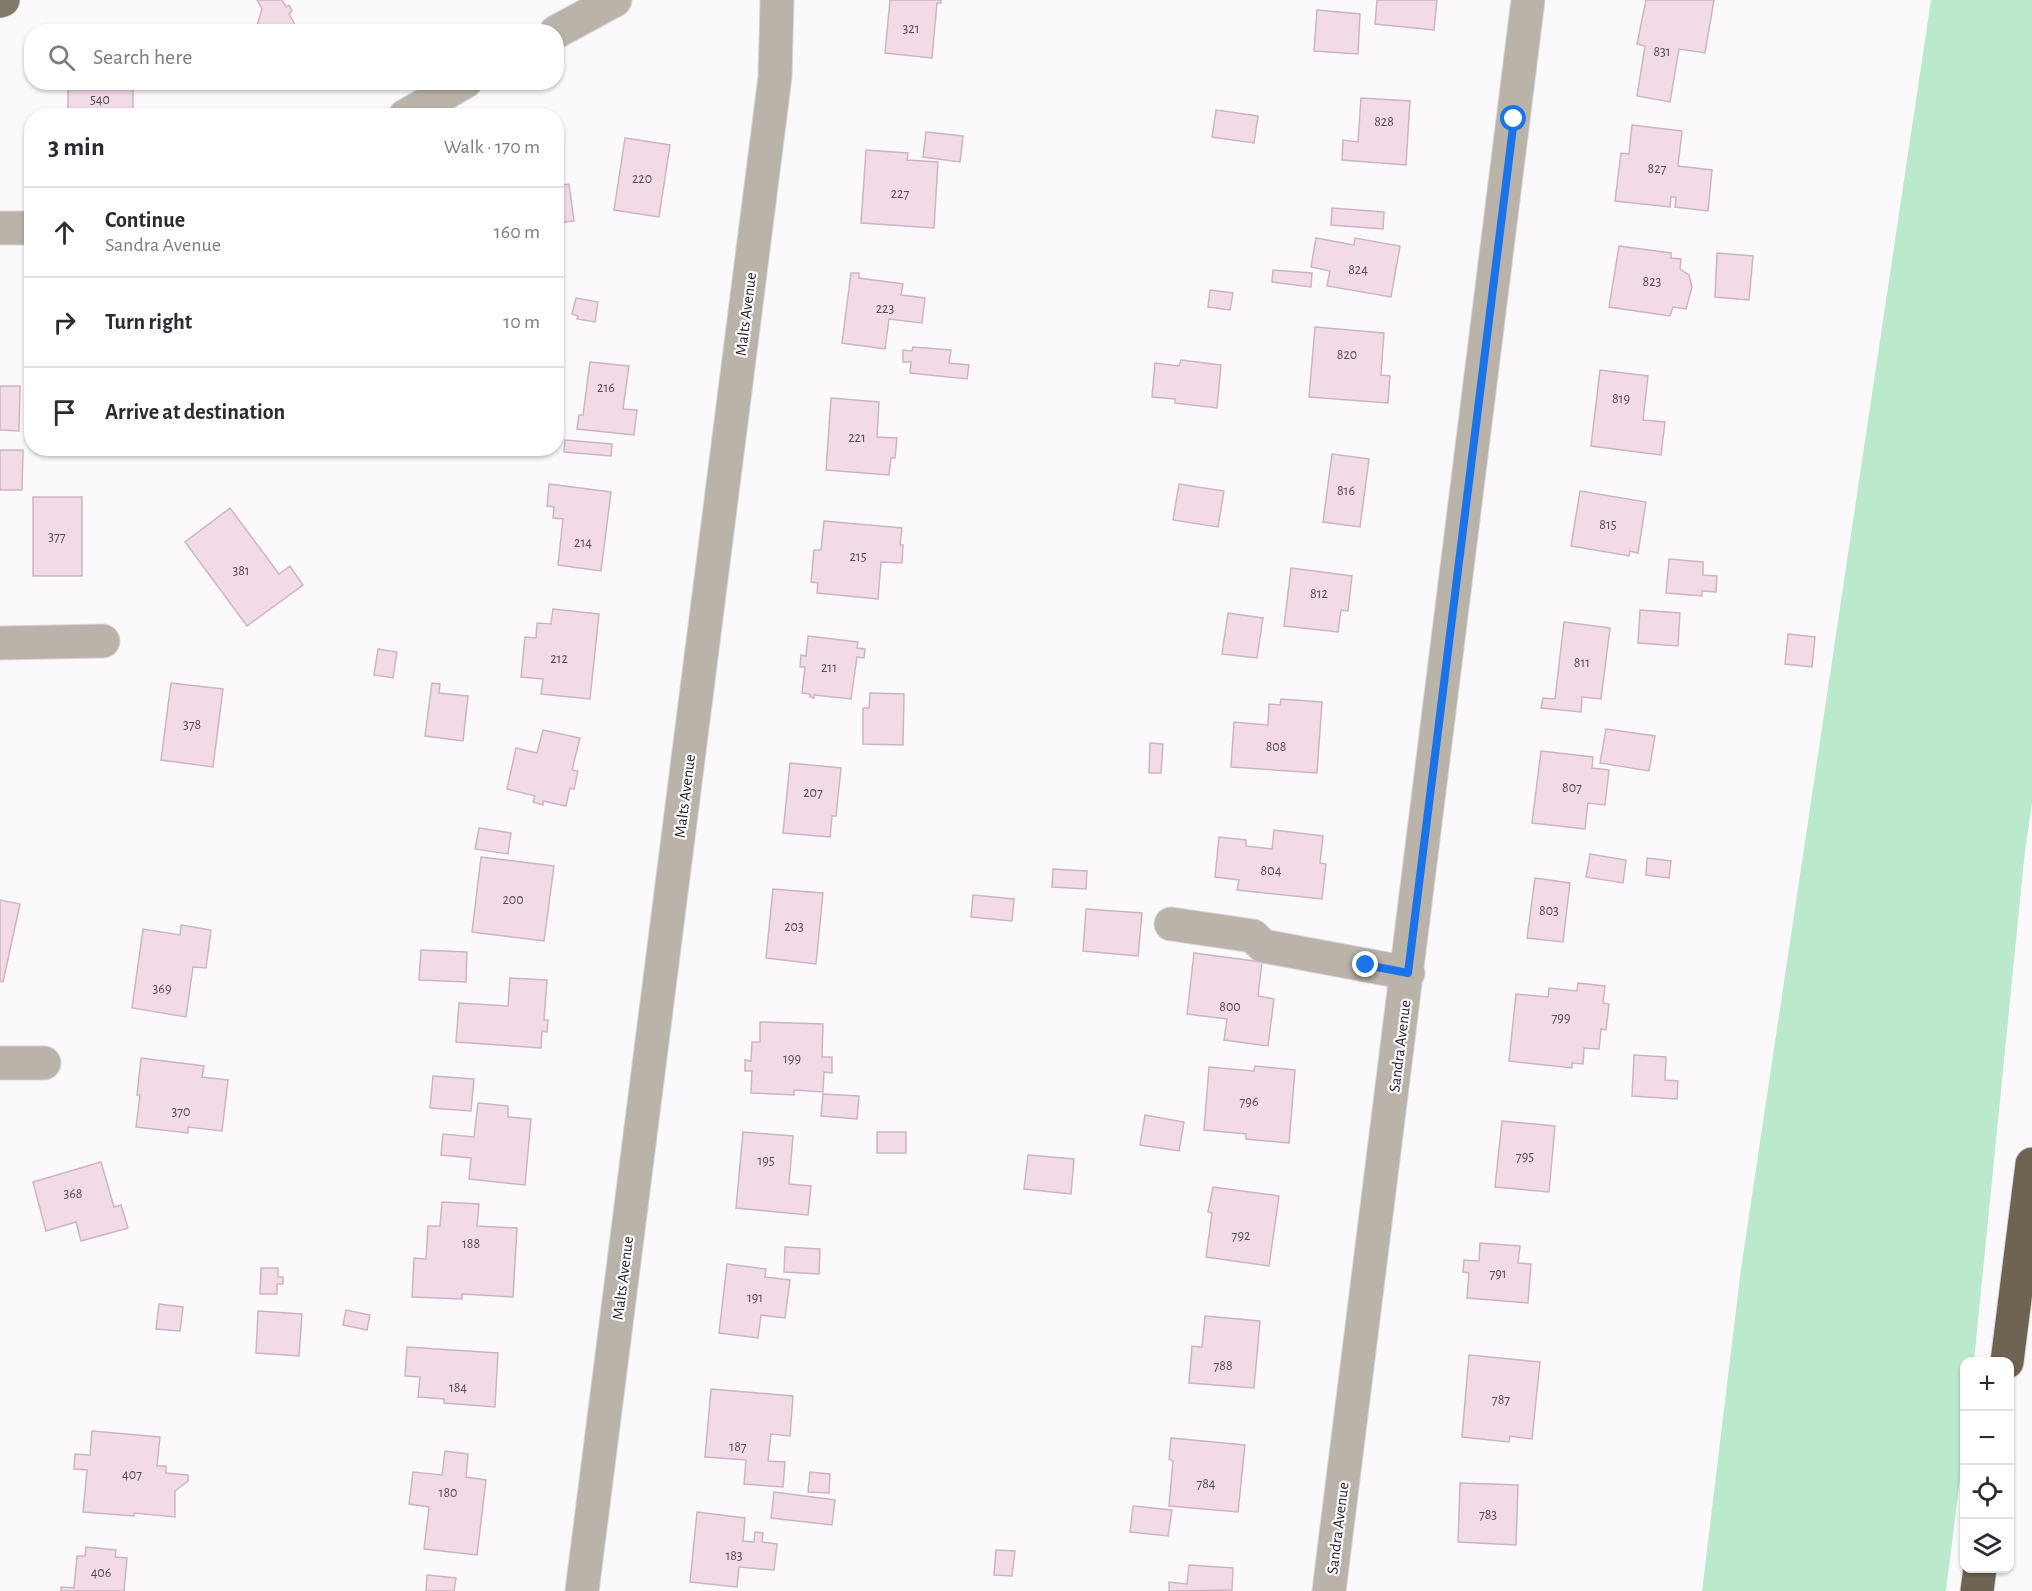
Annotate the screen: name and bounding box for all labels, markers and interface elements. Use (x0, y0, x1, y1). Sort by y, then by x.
house number: 321 (903, 22, 919, 36)
search box (24, 24, 564, 90)
icon: search (45, 41, 78, 74)
house number: 831 (1653, 45, 1671, 59)
text: Search here (93, 46, 192, 68)
house number: 540 (90, 93, 110, 107)
route start (1500, 105, 1526, 131)
house number: 828 (1374, 115, 1394, 129)
text: 3 min (48, 134, 105, 160)
text: Walk · 170 m (444, 137, 540, 157)
house number: 827 (1648, 162, 1667, 176)
house number: 220 (632, 172, 652, 186)
house number: 227 (891, 187, 909, 201)
text: Continue (105, 209, 185, 231)
icon: ahead (48, 216, 81, 249)
text: 160 m (494, 222, 540, 242)
text: Sandra Avenue (105, 235, 221, 255)
house number: 824 (1348, 263, 1368, 277)
street label: Malts Avenue (733, 271, 759, 357)
house number: 823 (1643, 275, 1662, 289)
house number: 223 (876, 302, 894, 316)
icon: right (48, 306, 81, 339)
text: Turn right (105, 311, 192, 333)
text: 10 m (503, 312, 540, 332)
house number: 820 (1337, 348, 1357, 362)
house number: 216 (597, 381, 615, 395)
house number: 819 (1612, 392, 1630, 406)
icon: arrive (48, 396, 81, 429)
text: Arrive at destination (105, 401, 285, 423)
house number: 221 (848, 431, 866, 445)
house number: 816 (1337, 484, 1355, 498)
house number: 815 (1599, 518, 1617, 532)
house number: 377 (48, 530, 66, 544)
house number: 214 (574, 536, 592, 550)
house number: 215 (849, 550, 867, 564)
house number: 381 (232, 564, 250, 578)
house number: 812 (1310, 587, 1328, 601)
house number: 212 (550, 652, 568, 666)
house number: 811 (1574, 656, 1590, 670)
house number: 211 (821, 661, 837, 675)
house number: 378 (183, 718, 201, 732)
house number: 808 (1266, 740, 1286, 754)
street label: Malts Avenue (672, 753, 698, 839)
house number: 807 (1562, 781, 1582, 795)
house number: 207 (803, 786, 823, 800)
house number: 804 (1261, 864, 1282, 878)
house number: 200 (502, 893, 524, 907)
house number: 803 (1539, 904, 1559, 918)
house number: 203 (784, 920, 804, 934)
route end (1352, 951, 1378, 977)
house number: 369 (153, 982, 171, 996)
street label: Sandra Avenue (1386, 999, 1414, 1093)
house number: 800 (1219, 1000, 1241, 1014)
house number: 799 (1552, 1011, 1571, 1025)
house number: 199 (783, 1052, 801, 1066)
house number: 796 (1240, 1095, 1259, 1109)
house number: 370 (172, 1105, 191, 1119)
house number: 795 (1516, 1150, 1534, 1164)
house number: 195 (757, 1154, 775, 1168)
house number: 368 (64, 1187, 82, 1201)
house number: 792 (1232, 1229, 1250, 1243)
street label: Malts Avenue (610, 1235, 636, 1321)
house number: 188 (462, 1237, 480, 1251)
house number: 791 (1489, 1267, 1507, 1281)
house number: 191 (747, 1291, 763, 1305)
map controls (1960, 1357, 2014, 1573)
button: + (1960, 1357, 2014, 1411)
house number: 788 (1213, 1359, 1233, 1373)
house number: 184 (449, 1381, 467, 1395)
house number: 787 (1492, 1393, 1510, 1407)
button: − (1960, 1411, 2014, 1465)
house number: 187 (729, 1440, 747, 1454)
button: locate (1960, 1465, 2014, 1519)
house number: 407 (122, 1468, 142, 1482)
house number: 784 (1196, 1477, 1216, 1491)
street label: Sandra Avenue (1324, 1481, 1352, 1575)
house number: 180 (439, 1486, 457, 1500)
house number: 783 (1479, 1508, 1497, 1522)
button: layers (1960, 1519, 2014, 1573)
house number: 183 (725, 1549, 743, 1563)
house number: 406 (91, 1566, 111, 1580)

